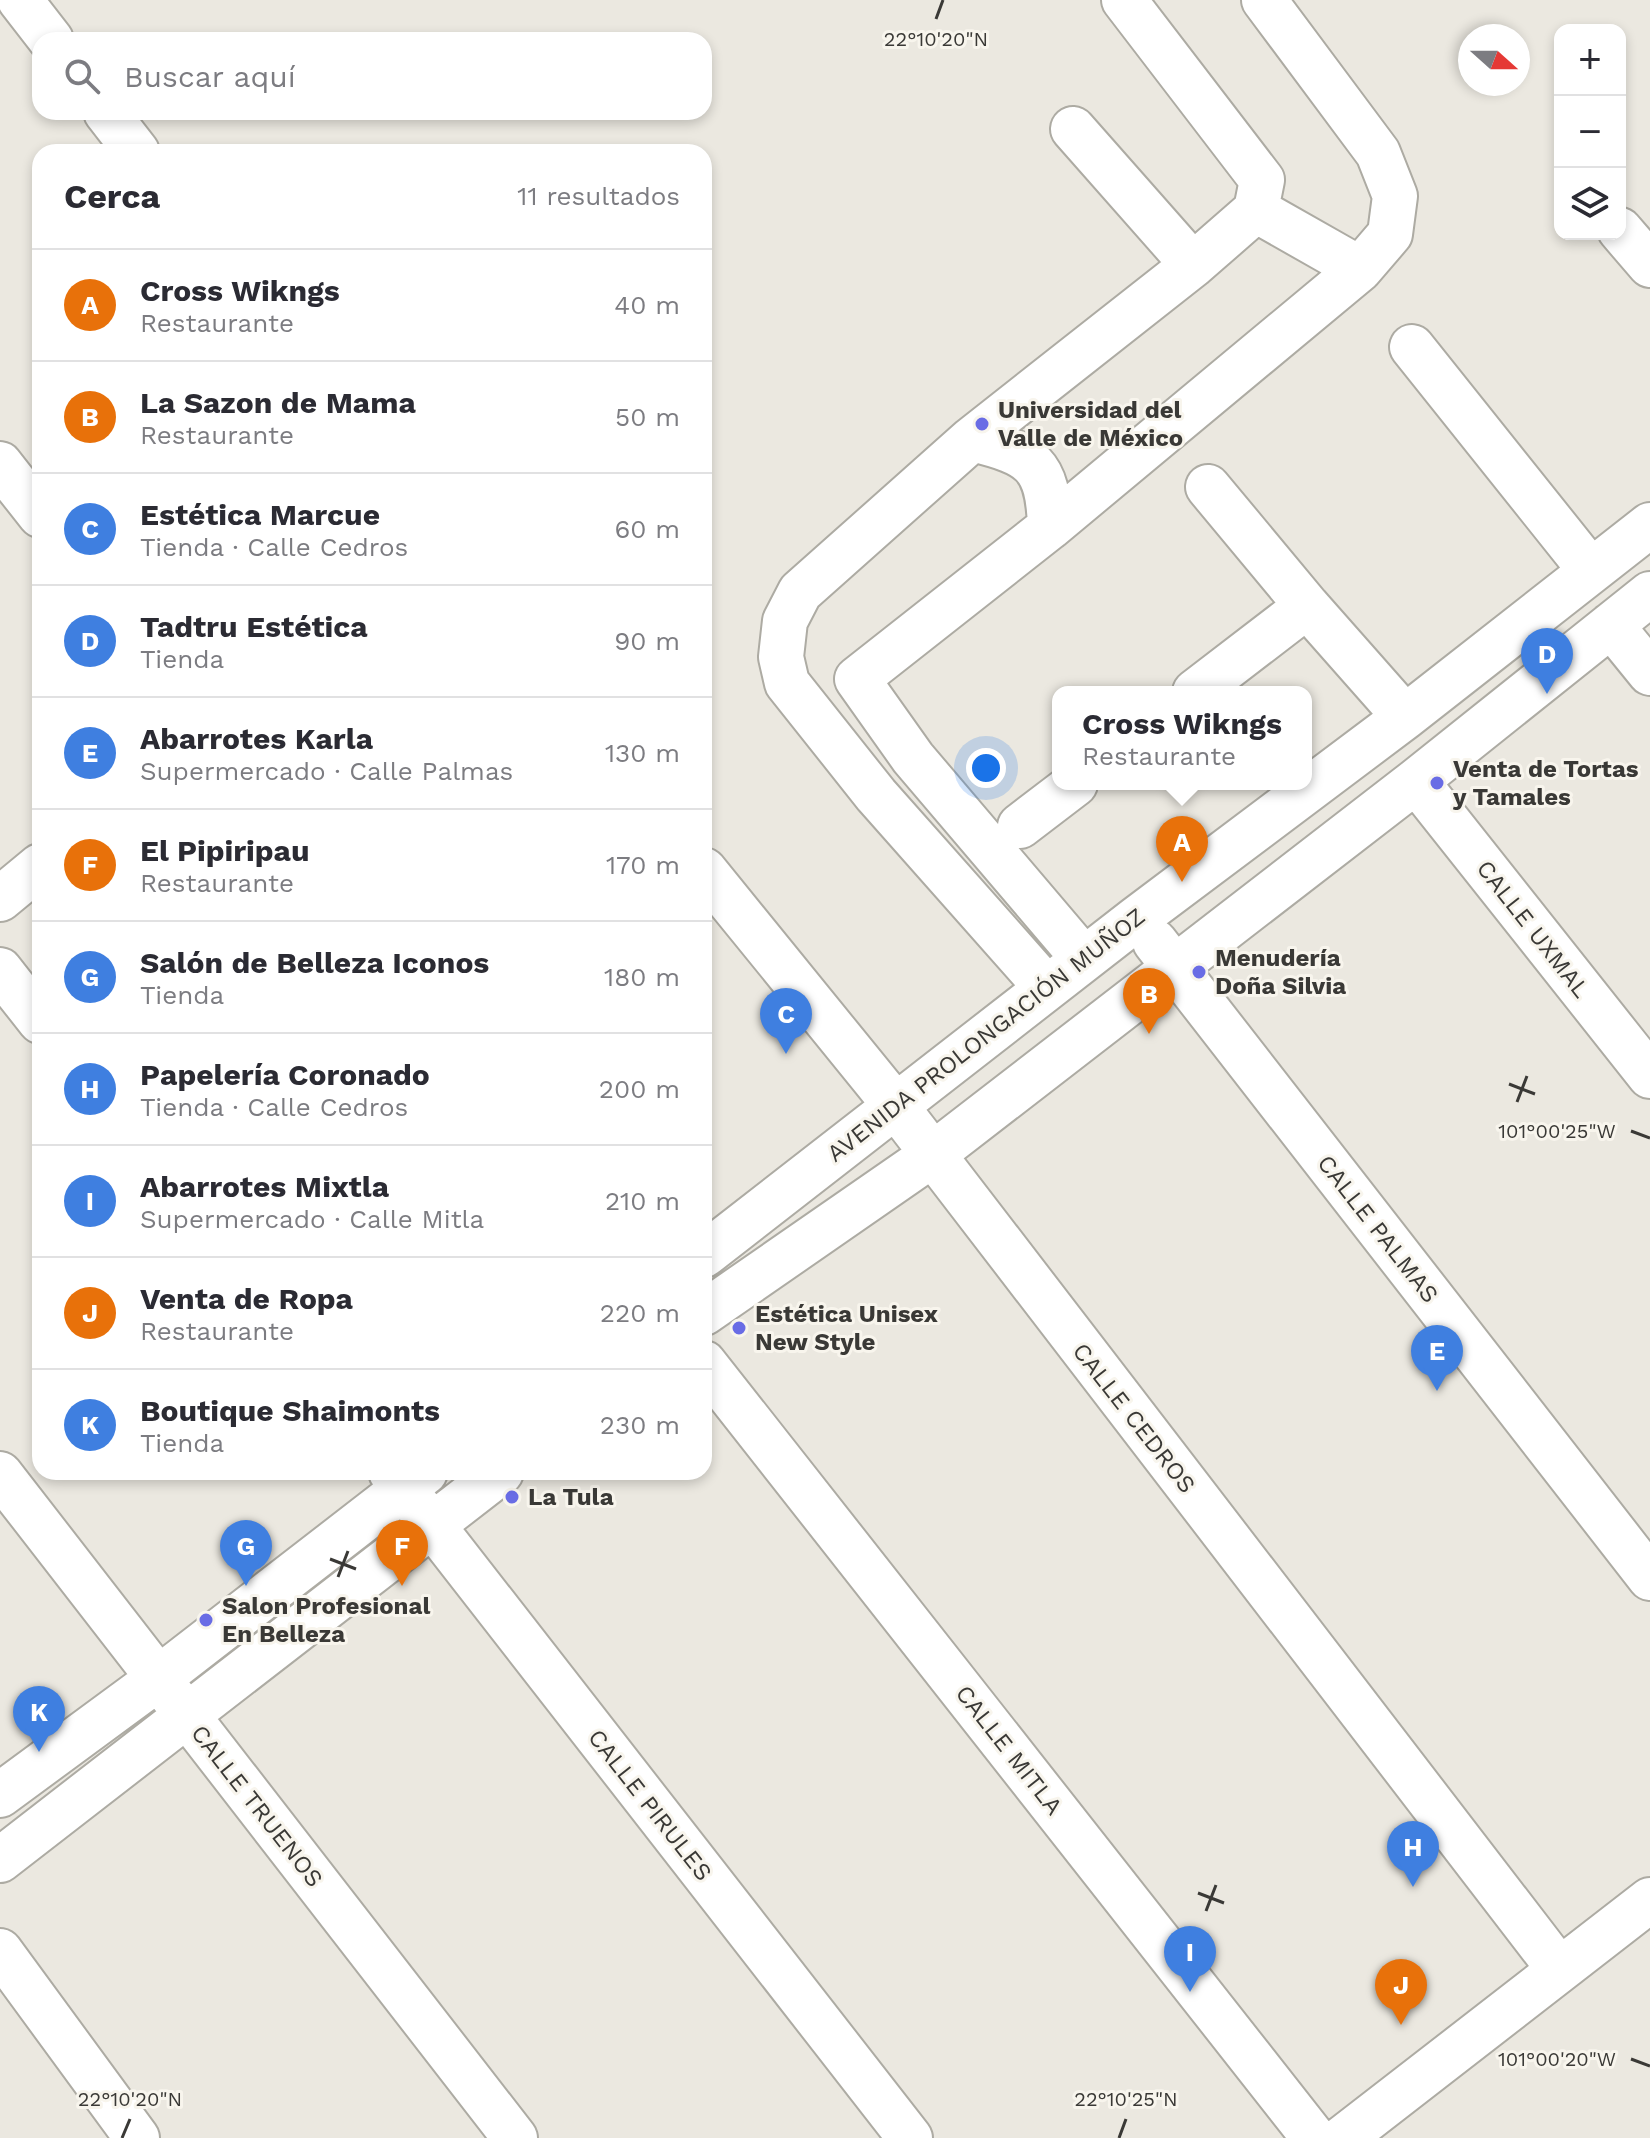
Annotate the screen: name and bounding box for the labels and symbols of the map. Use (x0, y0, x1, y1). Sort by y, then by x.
north arrow (1458, 24, 1530, 96)
text: 22°10'20"N (884, 27, 988, 51)
place label: Universidad del Valle de México (998, 396, 1183, 452)
marker: Universidad del Valle de México (973, 415, 991, 433)
pin: D (1521, 628, 1573, 694)
your location (966, 748, 1006, 788)
place label: Venta de Tortas y Tamales (1452, 755, 1639, 811)
marker: Venta de Tortas y Tamales (1428, 774, 1446, 792)
pin: A (1156, 816, 1208, 882)
street label: CALLE UXMAL (1471, 855, 1595, 1003)
street label: AVENIDA PROLONGACIÓN MUÑOZ (822, 902, 1150, 1168)
place label: Menudería Doña Silvia (1215, 944, 1346, 1000)
marker: Menudería Doña Silvia (1190, 963, 1208, 981)
pin: B (1123, 968, 1175, 1034)
pin: C (760, 988, 812, 1054)
text: 101°00'25"W (1498, 1119, 1616, 1143)
street label: CALLE PALMAS (1312, 1150, 1444, 1308)
place label: Estética Unisex New Style (755, 1300, 938, 1356)
marker: Estética Unisex New Style (730, 1319, 748, 1337)
pin: E (1411, 1325, 1463, 1391)
street label: CALLE CEDROS (1067, 1337, 1201, 1499)
place label: La Tula (528, 1483, 614, 1511)
marker: La Tula (503, 1488, 521, 1506)
pin: G (220, 1520, 272, 1586)
pin: F (376, 1520, 428, 1586)
place label: Salon Profesional En Belleza (222, 1592, 430, 1648)
marker: Salon Profesional En Belleza (197, 1611, 215, 1629)
street label: CALLE MITLA (950, 1680, 1068, 1821)
pin: K (13, 1686, 65, 1752)
street label: CALLE TRUENOS (185, 1720, 329, 1892)
street label: CALLE PIRULES (582, 1724, 718, 1886)
pin: H (1387, 1821, 1439, 1887)
pin: I (1164, 1926, 1216, 1992)
pin: J (1375, 1959, 1427, 2025)
text: 101°00'20"W (1498, 2047, 1616, 2071)
text: 22°10'20"N (78, 2087, 182, 2111)
text: 22°10'25"N (1074, 2087, 1178, 2111)

